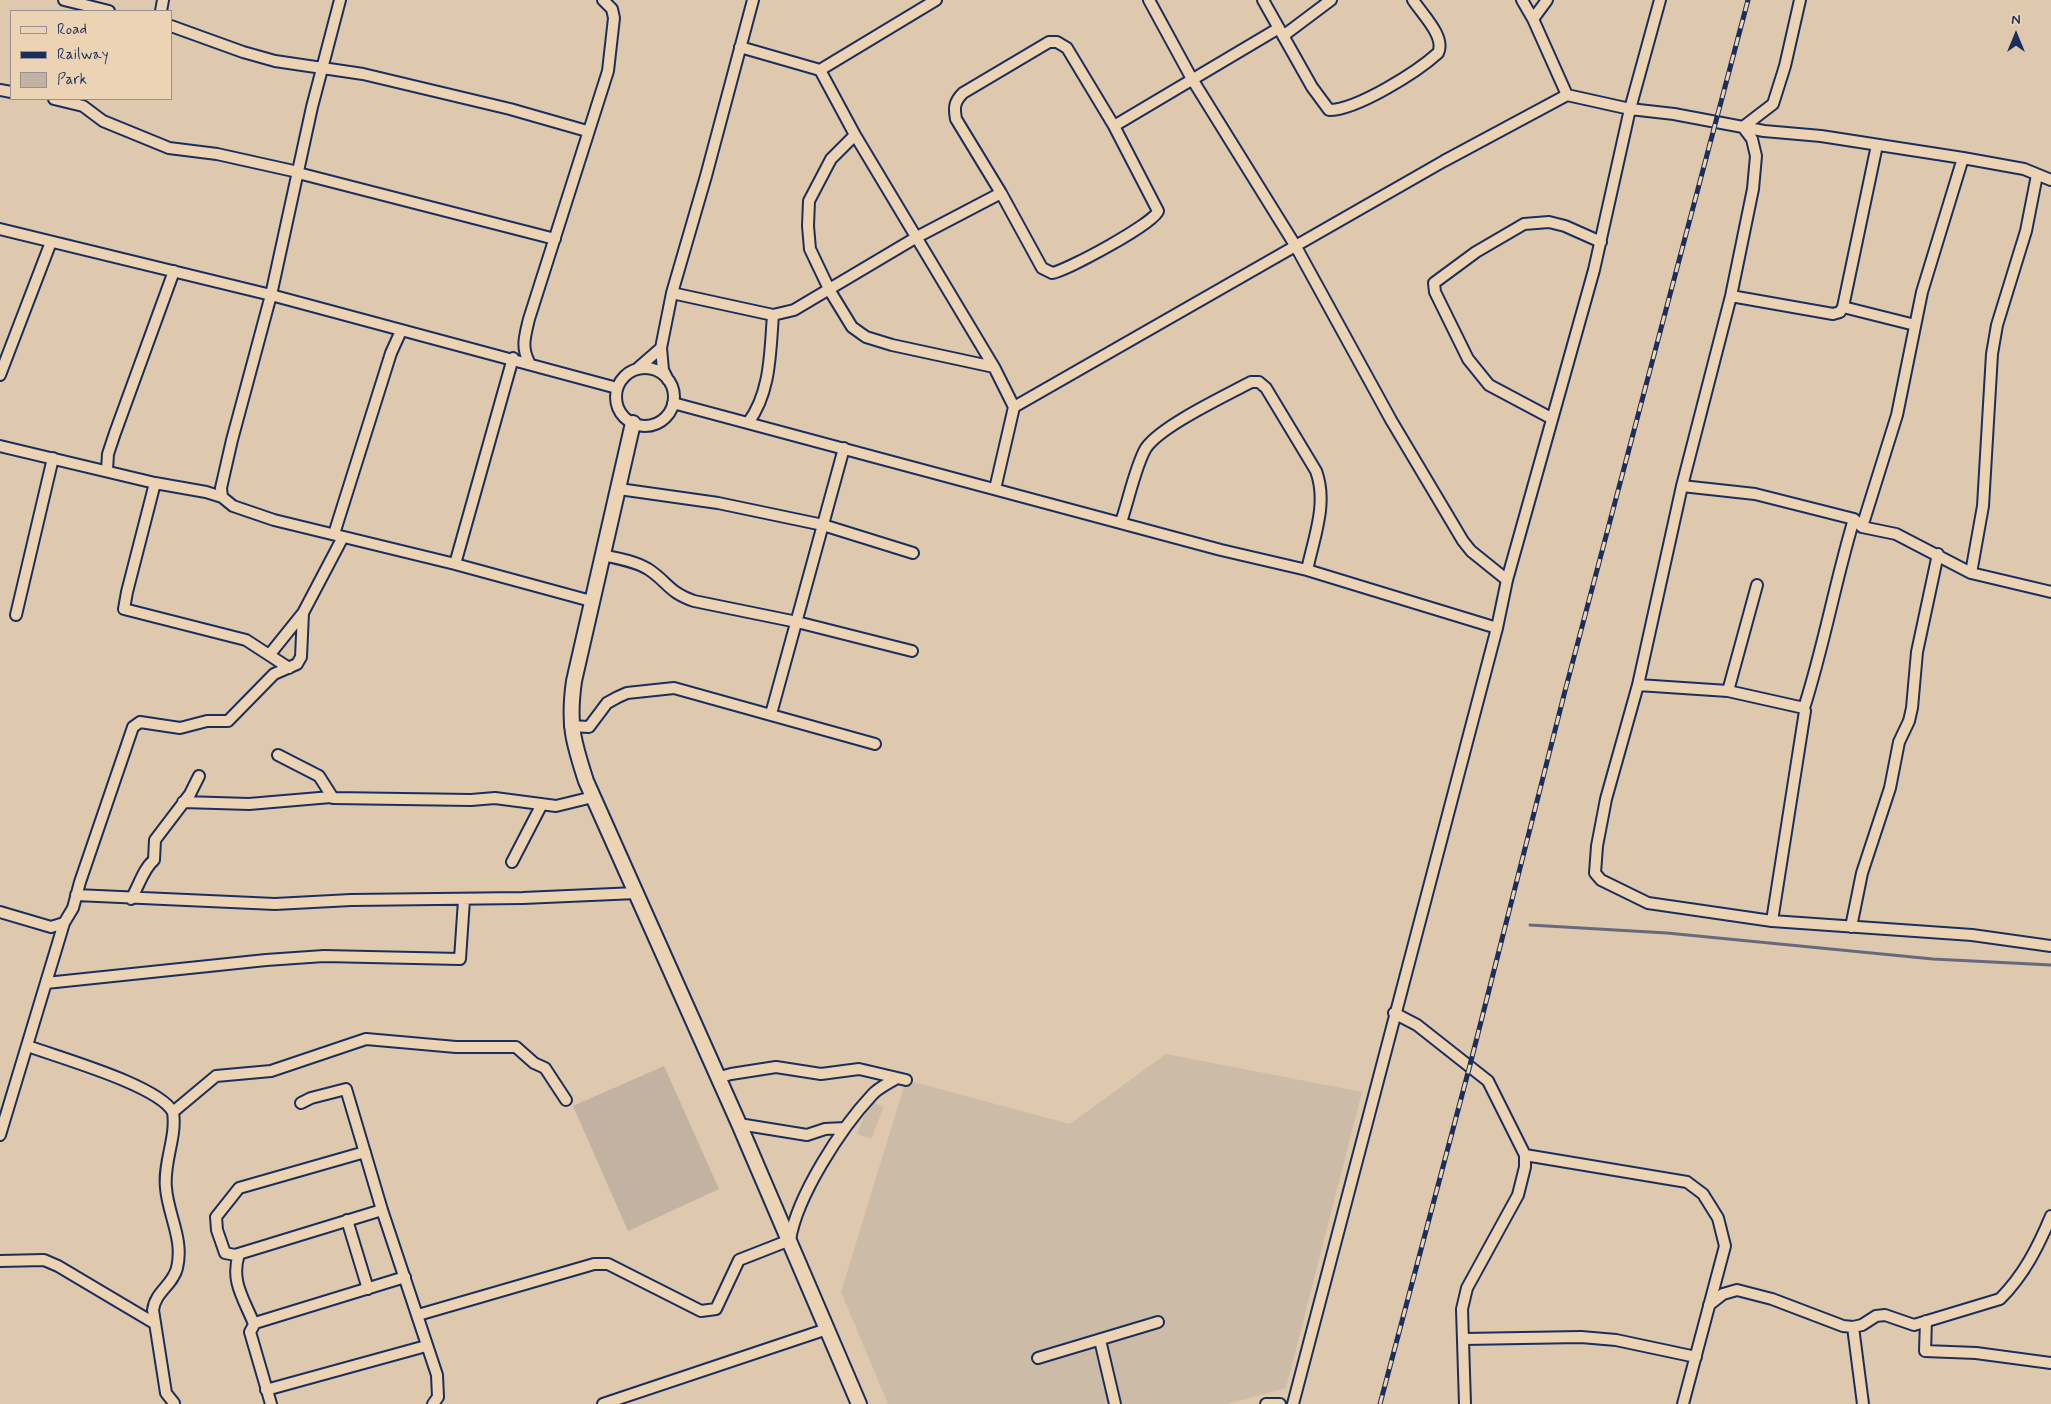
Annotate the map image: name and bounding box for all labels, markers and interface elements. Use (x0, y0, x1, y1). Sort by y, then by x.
legend (10, 10, 172, 100)
north arrow (1991, 10, 2041, 60)
text: N (2011, 11, 2021, 29)
text: Road (57, 20, 87, 40)
text: Railway (57, 45, 109, 65)
text: Park (57, 70, 87, 90)

